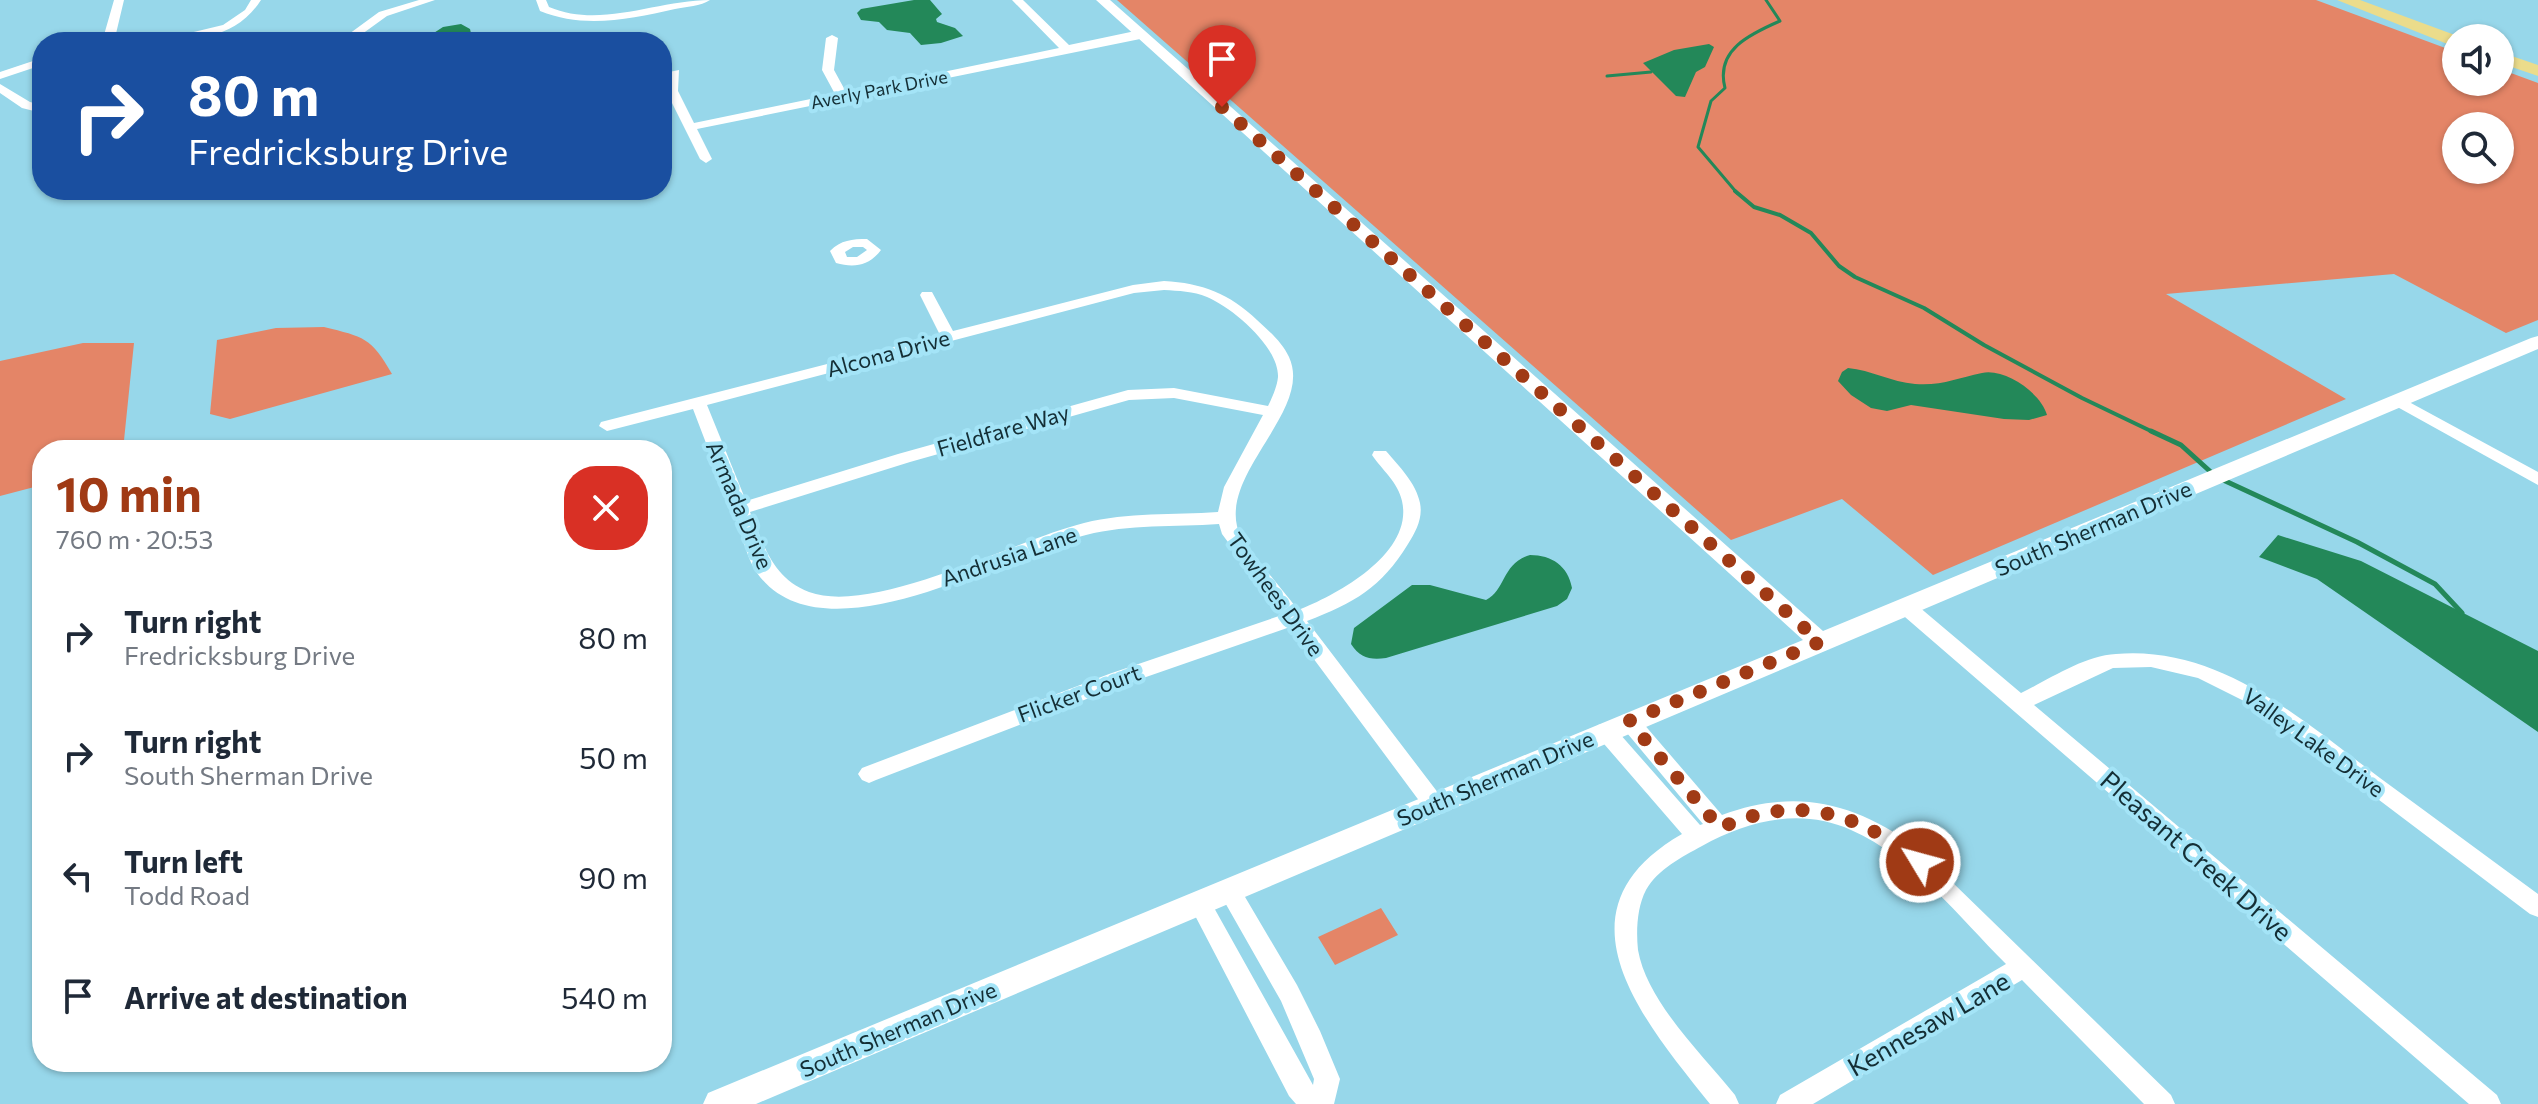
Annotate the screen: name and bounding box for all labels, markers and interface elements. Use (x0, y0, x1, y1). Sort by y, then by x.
map controls (2442, 24, 2514, 184)
button: sound (2442, 24, 2514, 96)
pin (1188, 25, 1256, 107)
icon: arrive (1200, 37, 1244, 81)
text: 80 m (188, 59, 319, 128)
icon: right (56, 64, 160, 168)
street label: Averly Park Drive (809, 65, 949, 113)
button: search (2442, 112, 2514, 184)
text: Fredricksburg Drive (188, 128, 508, 172)
street label: Alcona Drive (824, 324, 952, 382)
street label: Fieldfare Way (934, 398, 1072, 462)
street label: Armada Drive (701, 437, 779, 573)
text: 10 min (56, 463, 202, 522)
button: close (564, 466, 648, 550)
street label: South Sherman Drive (1991, 474, 2195, 582)
street label: Andrusia Lane (938, 520, 1080, 592)
text: 760 m · 20:53 (56, 523, 213, 554)
street label: Towhees Drive (1222, 527, 1330, 661)
text: Turn right (124, 602, 261, 639)
icon: right (56, 614, 100, 658)
text: 80 m (578, 618, 648, 655)
text: Fredricksburg Drive (124, 639, 355, 670)
street label: Flicker Court (1014, 658, 1144, 728)
street label: Valley Lake Drive (2238, 682, 2390, 802)
text: Turn right (124, 722, 261, 759)
street label: South Sherman Drive (1393, 724, 1597, 832)
icon: right (56, 734, 100, 778)
text: 50 m (579, 738, 648, 775)
text: South Sherman Drive (124, 759, 373, 790)
street label: Pleasant Creek Drive (2095, 764, 2299, 946)
position arrow (1878, 820, 1962, 904)
text: Turn left (124, 842, 243, 879)
icon: left (56, 854, 100, 898)
text: 90 m (578, 858, 648, 895)
text: Todd Road (124, 879, 250, 910)
street label: Kennesaw Lane (1842, 964, 2014, 1082)
icon: arrive (56, 974, 100, 1018)
street label: South Sherman Drive (796, 975, 1000, 1083)
text: Arrive at destination (124, 978, 408, 1015)
text: 540 m (561, 978, 648, 1015)

